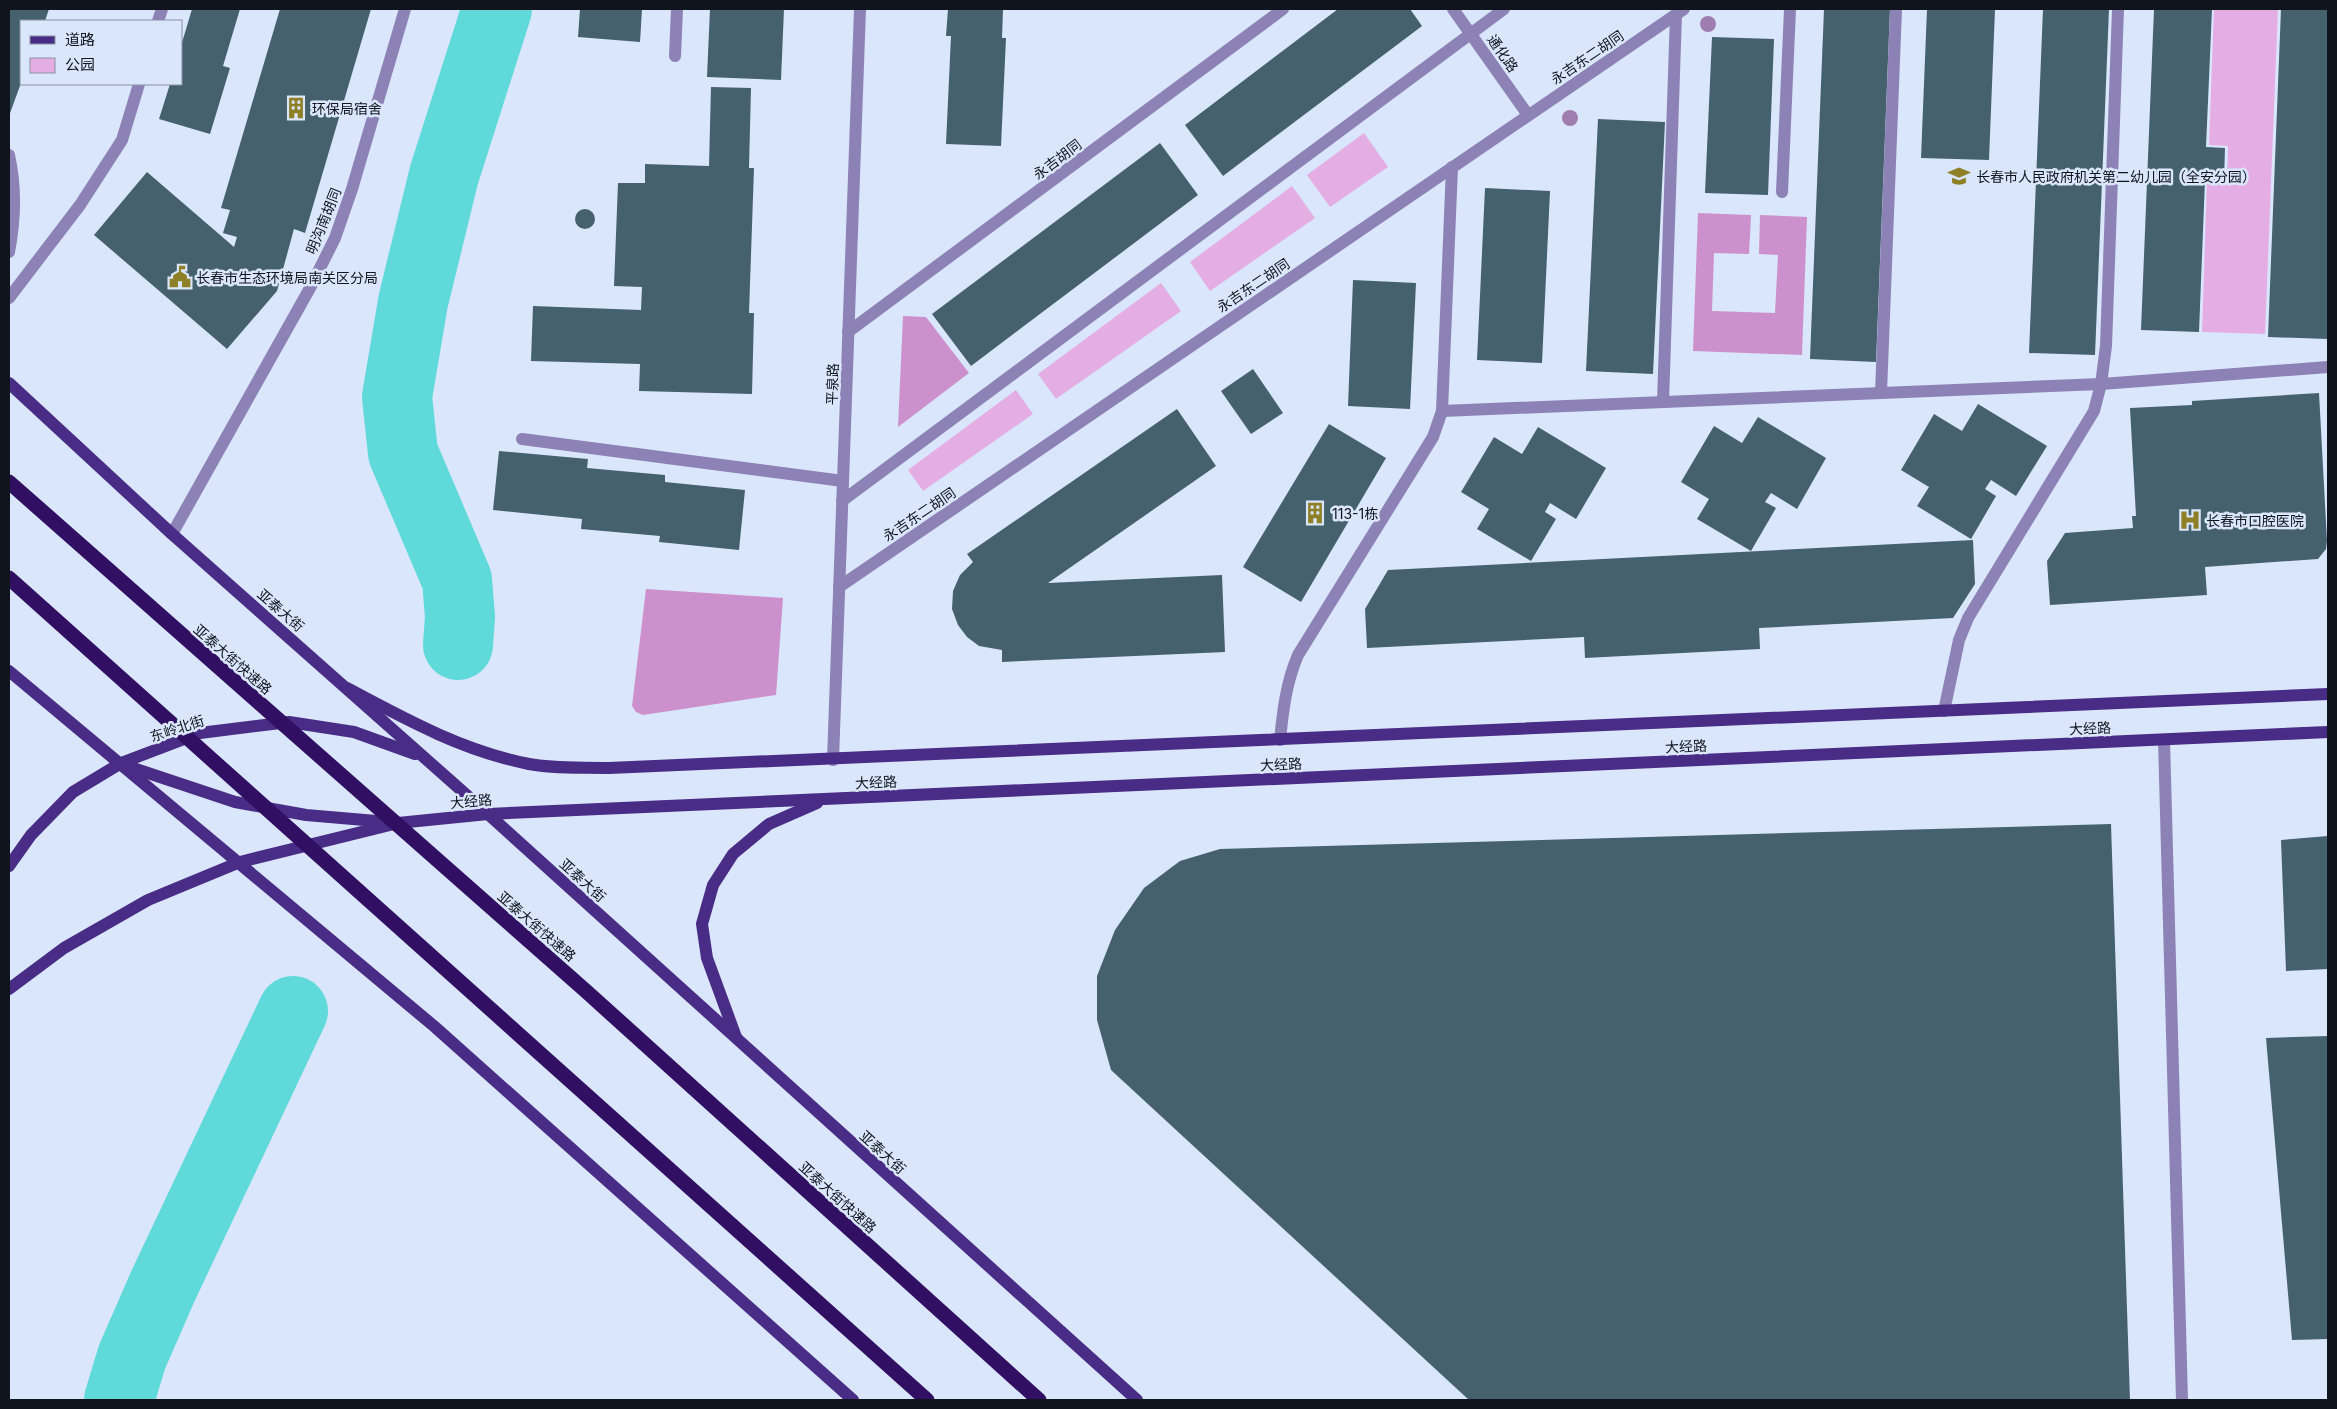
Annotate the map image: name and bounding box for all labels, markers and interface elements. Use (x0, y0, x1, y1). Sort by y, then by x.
legend (20, 20, 182, 85)
street label: 永吉东二胡同 (1547, 26, 1627, 88)
text: 道路 (65, 30, 95, 49)
street label: 通化路 (1484, 31, 1522, 75)
text: 公园 (65, 55, 95, 74)
building icon: 环保局宿舍 (283, 95, 309, 121)
place label: 环保局宿舍 (312, 100, 382, 117)
street label: 永吉胡同 (1030, 135, 1084, 183)
school or university icon: 长春市人民政府机关第二幼儿园（全安分园） (1946, 163, 1972, 189)
place label: 长春市人民政府机关第二幼儿园（全安分园） (1976, 168, 2256, 185)
street label: 明沟南胡同 (302, 185, 344, 257)
street label: 永吉东二胡同 (1213, 254, 1293, 316)
public building icon: 长春市生态环境局南关区分局 (167, 264, 193, 290)
place label: 长春市生态环境局南关区分局 (196, 269, 378, 286)
street label: 平泉路 (823, 363, 841, 405)
street label: 永吉东二胡同 (879, 483, 959, 545)
building icon: 113-1栋 (1302, 500, 1328, 526)
place label: 113-1栋 (1332, 505, 1378, 522)
hospital icon: 长春市口腔医院 (2177, 507, 2203, 533)
place label: 长春市口腔医院 (2206, 512, 2304, 529)
street label: 亚泰大街 (254, 585, 308, 635)
street label: 亚泰大街快速路 (190, 620, 276, 698)
street label: 东岭北街 (148, 711, 206, 745)
street label: 大经路 (2069, 718, 2111, 738)
street label: 大经路 (1665, 736, 1707, 756)
street label: 大经路 (1260, 754, 1302, 774)
street label: 大经路 (855, 772, 897, 792)
street label: 大经路 (449, 791, 493, 811)
street label: 亚泰大街 (557, 855, 609, 905)
street label: 亚泰大街快速路 (494, 887, 580, 965)
street label: 亚泰大街 (857, 1127, 909, 1177)
street label: 亚泰大街快速路 (796, 1158, 880, 1236)

